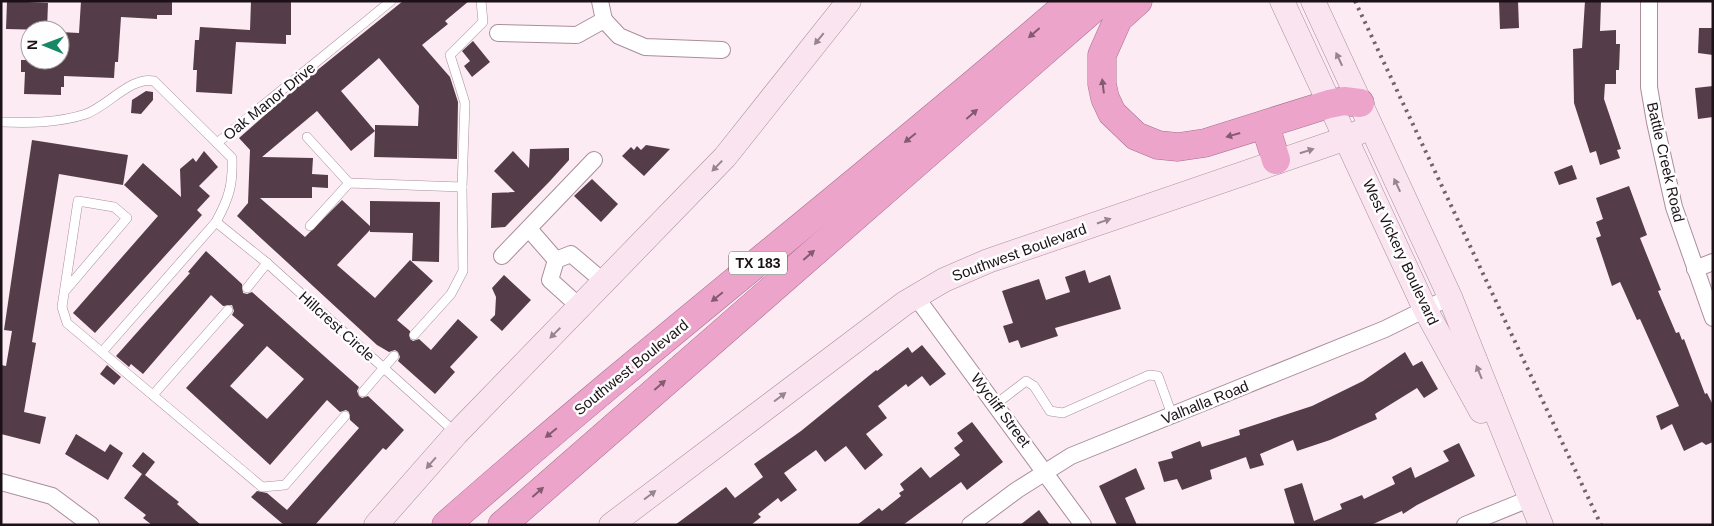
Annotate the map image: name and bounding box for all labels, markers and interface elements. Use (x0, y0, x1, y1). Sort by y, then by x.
north arrow (20, 20, 70, 70)
one-way arrow (1028, 27, 1040, 38)
one-way arrow (814, 33, 825, 46)
text: N (24, 40, 40, 50)
one-way arrow (1335, 52, 1343, 66)
street label: Oak Manor Drive (220, 59, 318, 143)
one-way arrow (1099, 78, 1107, 94)
street label: Battle Creek Road (1644, 100, 1688, 224)
one-way arrow (965, 108, 977, 120)
one-way arrow (1225, 131, 1240, 139)
one-way arrow (904, 133, 917, 144)
one-way arrow (1300, 146, 1315, 154)
one-way arrow (711, 159, 723, 171)
street label: West Vickery Boulevard (1360, 176, 1442, 328)
one-way arrow (1393, 178, 1401, 192)
one-way arrow (1096, 217, 1111, 224)
street label: Southwest Boulevard (949, 220, 1089, 284)
one-way arrow (803, 249, 815, 261)
road number: TX 183 (729, 252, 787, 274)
street label: Hillcrest Circle (296, 288, 378, 364)
one-way arrow (711, 291, 724, 302)
street label: Southwest Boulevard (571, 316, 691, 418)
one-way arrow (549, 327, 561, 339)
one-way arrow (1475, 364, 1483, 379)
street label: Wycliff Street (968, 370, 1035, 451)
street label: Valhalla Road (1159, 377, 1251, 427)
one-way arrow (654, 379, 666, 391)
one-way arrow (773, 392, 786, 403)
one-way arrow (544, 428, 557, 439)
one-way arrow (425, 456, 436, 469)
one-way arrow (531, 486, 544, 497)
one-way arrow (643, 490, 656, 501)

